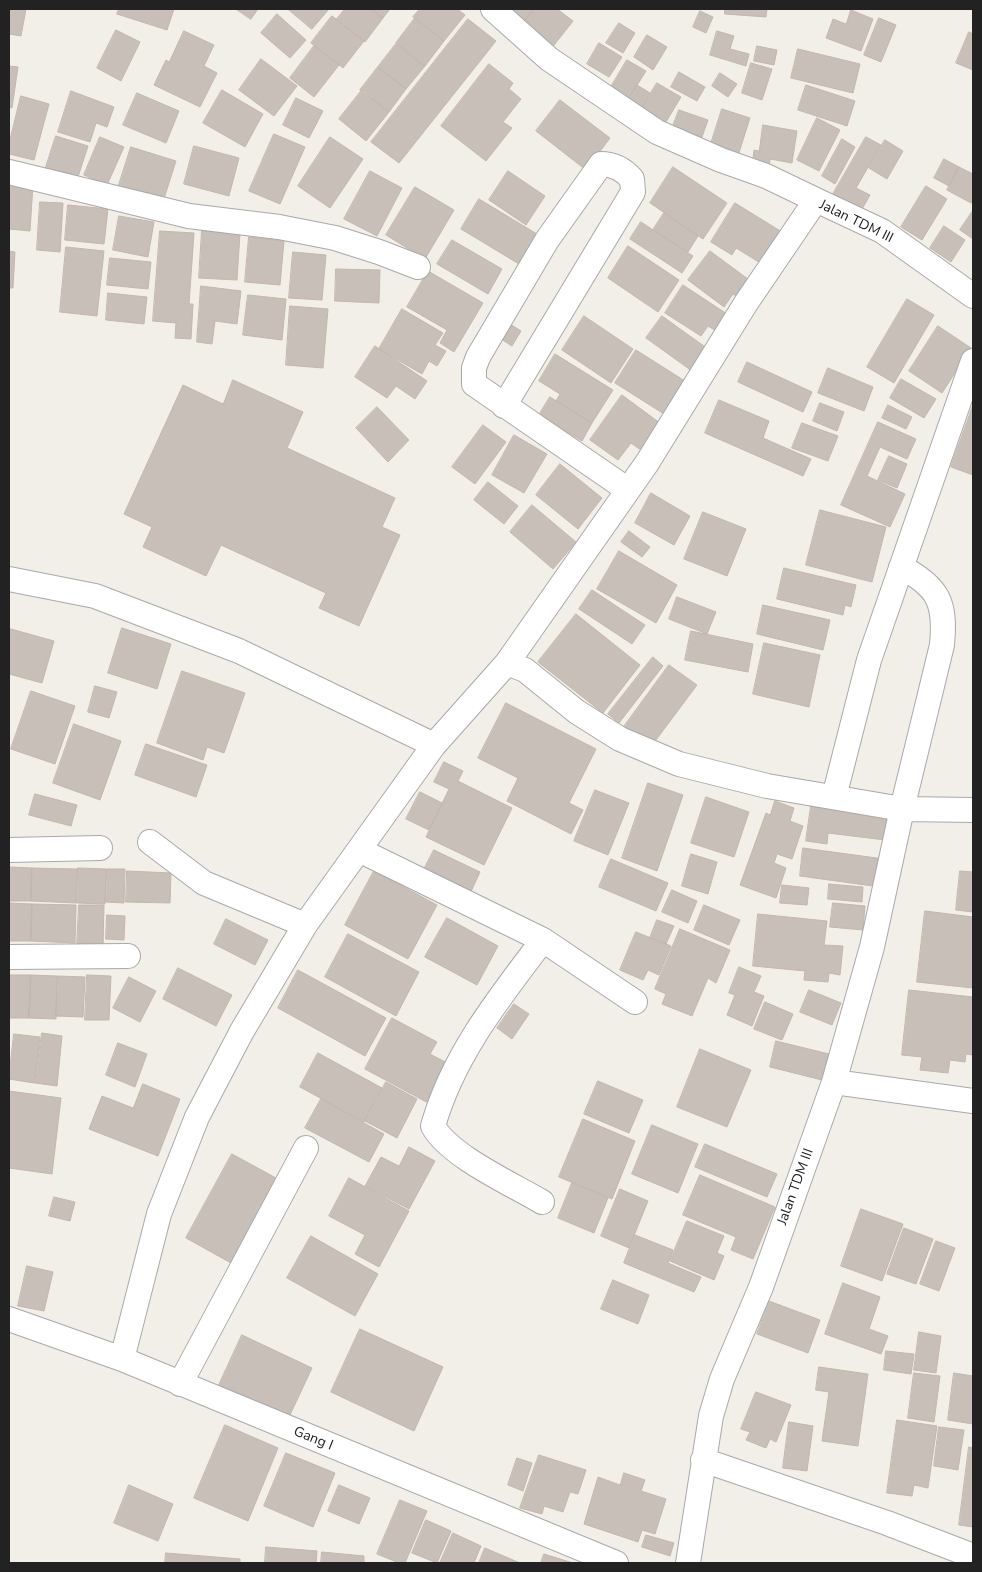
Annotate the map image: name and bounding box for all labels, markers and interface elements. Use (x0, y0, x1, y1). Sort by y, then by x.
street label: Jalan TDM III (816, 197, 896, 247)
street label: Jalan TDM III (774, 1146, 818, 1228)
street label: Gang I (291, 1424, 335, 1454)

